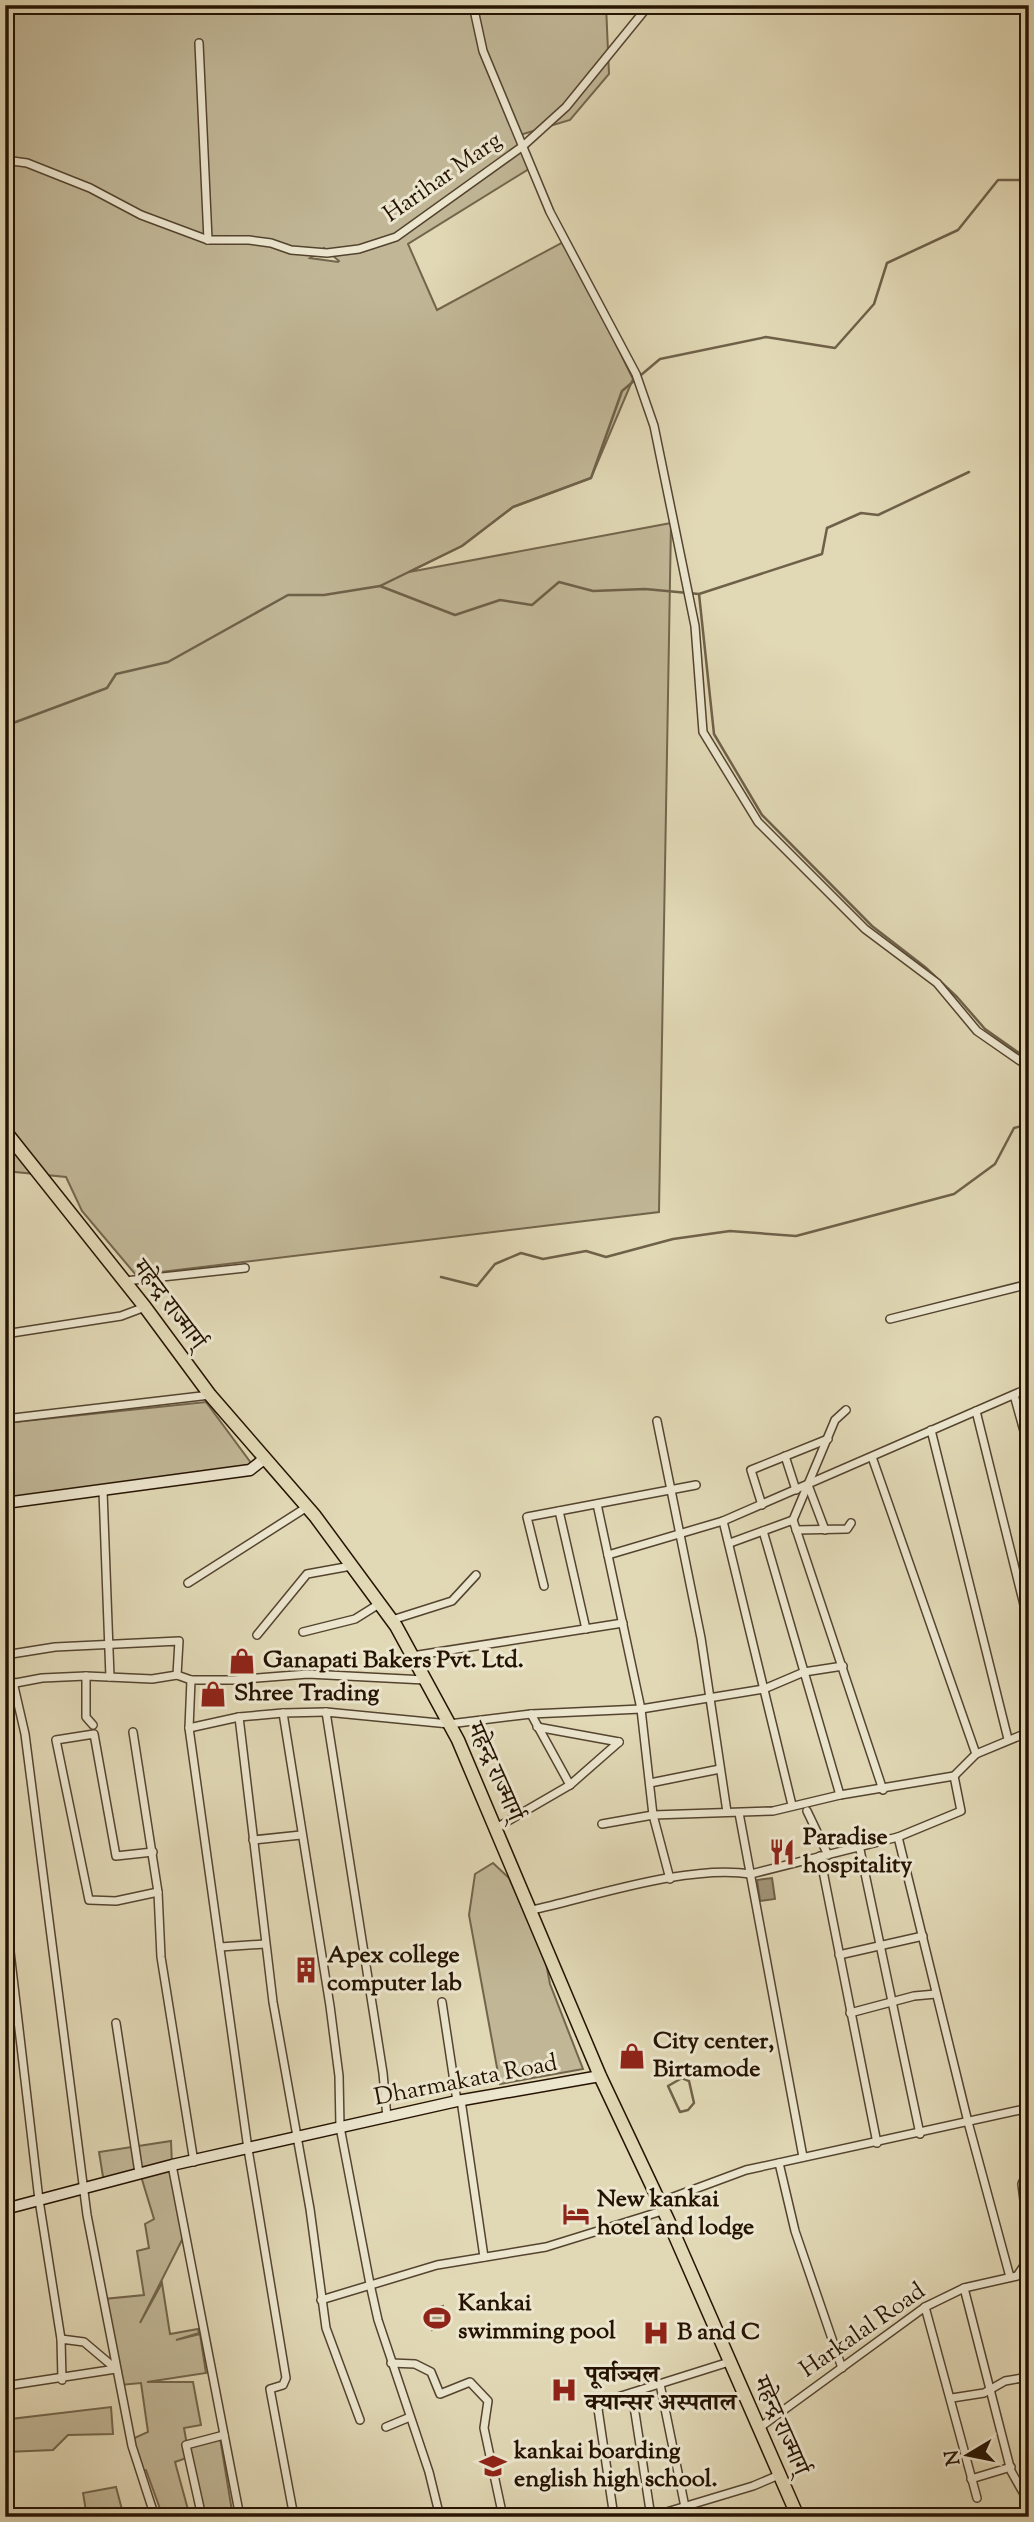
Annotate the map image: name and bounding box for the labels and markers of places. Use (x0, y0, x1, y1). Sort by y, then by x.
place label: Ganapati Bakers Pvt. Ltd. (263, 1644, 524, 1678)
shop icon: Ganapati Bakers Pvt. Ltd. (227, 1646, 257, 1676)
place label: Shree Trading (234, 1677, 379, 1711)
shop icon: Shree Trading (198, 1679, 228, 1709)
place label: Paradise hospitality (803, 1821, 912, 1883)
restaurant icon: Paradise hospitality (767, 1837, 797, 1867)
place label: Apex college computer lab (327, 1939, 462, 2001)
building icon: Apex college computer lab (291, 1955, 321, 1985)
place label: City center, Birtamode (653, 2025, 774, 2087)
shop icon: City center, Birtamode (617, 2041, 647, 2071)
place label: New kankai hotel and lodge (597, 2183, 754, 2245)
hotel icon: New kankai hotel and lodge (561, 2199, 591, 2229)
place label: Kankai swimming pool (458, 2287, 616, 2349)
sports icon: Kankai swimming pool (422, 2303, 452, 2333)
place label: B and C (677, 2316, 760, 2350)
hospital icon: B and C (641, 2318, 671, 2348)
place label: पूर्वाञ्चल क्यान्सर अस्पताल (583, 2359, 738, 2421)
hospital icon: पूर्वाञ्चल क्यान्सर अस्पताल (549, 2375, 579, 2405)
place label: kankai boarding english high school. (513, 2435, 718, 2497)
school or university icon: kankai boarding english high school. (478, 2451, 508, 2481)

